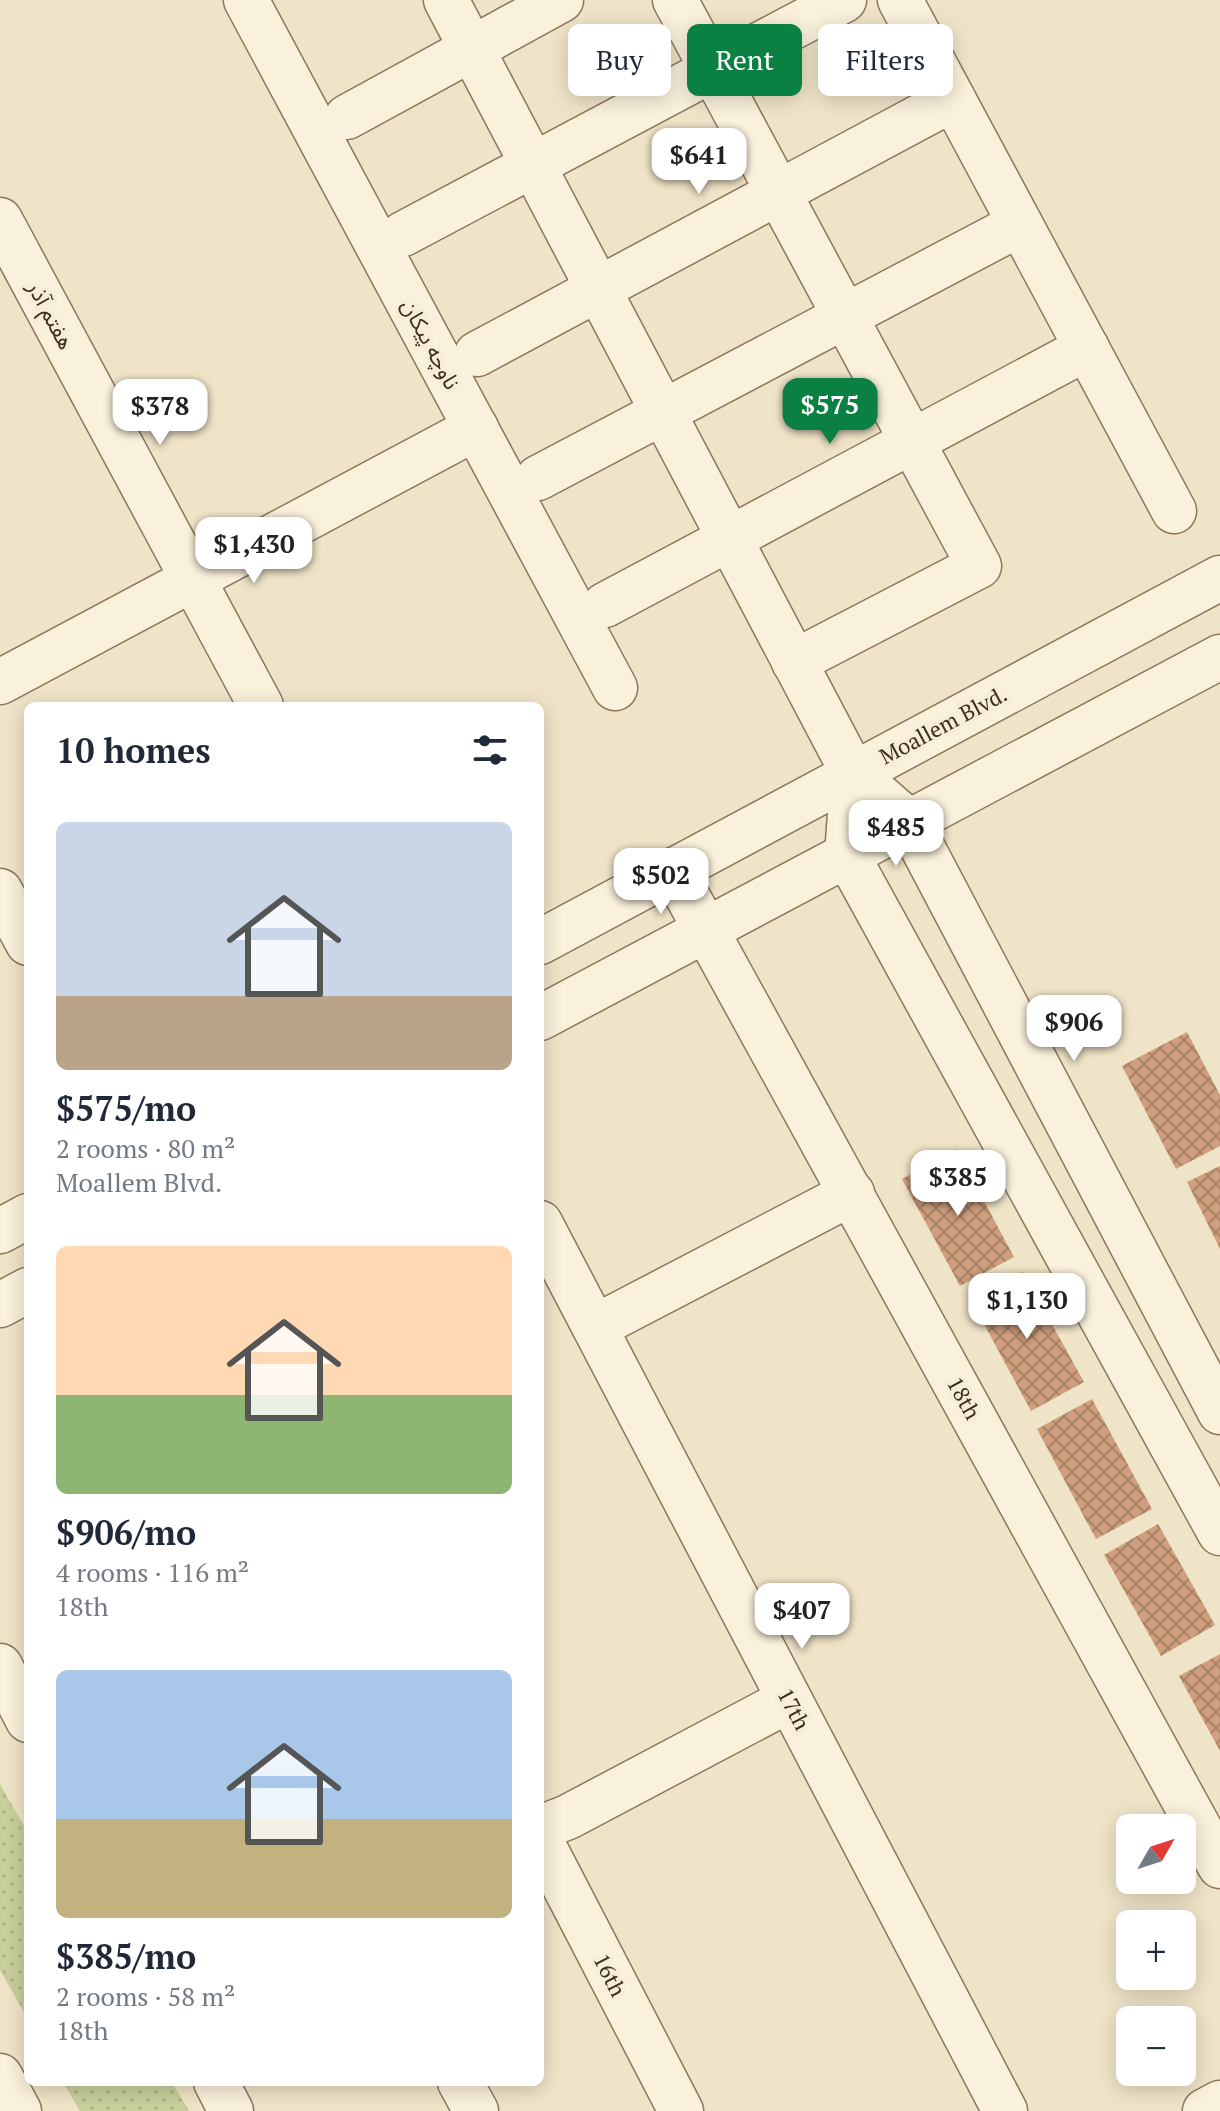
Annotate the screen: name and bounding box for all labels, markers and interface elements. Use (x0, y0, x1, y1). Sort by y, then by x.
chip: Buy (568, 24, 671, 96)
chip: Rent (687, 24, 802, 96)
chip: Filters (818, 24, 953, 96)
pin: $641 (652, 128, 746, 196)
text: $641 (670, 137, 728, 171)
street label: هفتم آذر (18, 275, 81, 355)
street label: ناوچه پیکان (394, 293, 467, 395)
pin: $575 (783, 378, 877, 446)
pin: $378 (113, 379, 207, 447)
text: $575 (801, 387, 859, 421)
text: $378 (131, 388, 189, 422)
pin: $1,430 (189, 517, 319, 585)
text: $1,430 (213, 526, 295, 560)
street label: Moallem Blvd. (874, 679, 1012, 770)
text: 10 homes (56, 728, 211, 773)
icon: filters (468, 728, 512, 772)
pin: $485 (849, 800, 943, 868)
text: $485 (867, 809, 925, 843)
pin: $502 (614, 848, 708, 916)
text: $502 (632, 857, 690, 891)
icon: home (212, 874, 356, 1018)
pin: $906 (1027, 995, 1121, 1063)
text: $906 (1045, 1004, 1103, 1038)
text: $575/mo (56, 1086, 196, 1131)
text: 2 rooms · 80 m² (56, 1131, 235, 1165)
pin: $385 (911, 1150, 1005, 1218)
text: $385 (929, 1159, 987, 1193)
text: Moallem Blvd. (56, 1165, 222, 1199)
pin: $1,130 (962, 1273, 1092, 1341)
text: $1,130 (986, 1282, 1068, 1316)
icon: home (212, 1298, 356, 1442)
street label: 18th (941, 1371, 988, 1424)
text: $906/mo (56, 1510, 196, 1555)
text: 4 rooms · 116 m² (56, 1555, 249, 1589)
pin: $407 (755, 1583, 849, 1651)
text: 18th (56, 1589, 109, 1623)
text: $407 (773, 1592, 831, 1626)
street label: 17th (771, 1683, 818, 1735)
icon: home (212, 1722, 356, 1866)
north arrow (1116, 1814, 1196, 1894)
map controls (1116, 1814, 1196, 2086)
button: + (1116, 1910, 1196, 1990)
text: $385/mo (56, 1934, 196, 1979)
street label: 16th (587, 1948, 634, 2001)
text: 2 rooms · 58 m² (56, 1979, 235, 2013)
button: − (1116, 2006, 1196, 2086)
text: 18th (56, 2013, 109, 2047)

